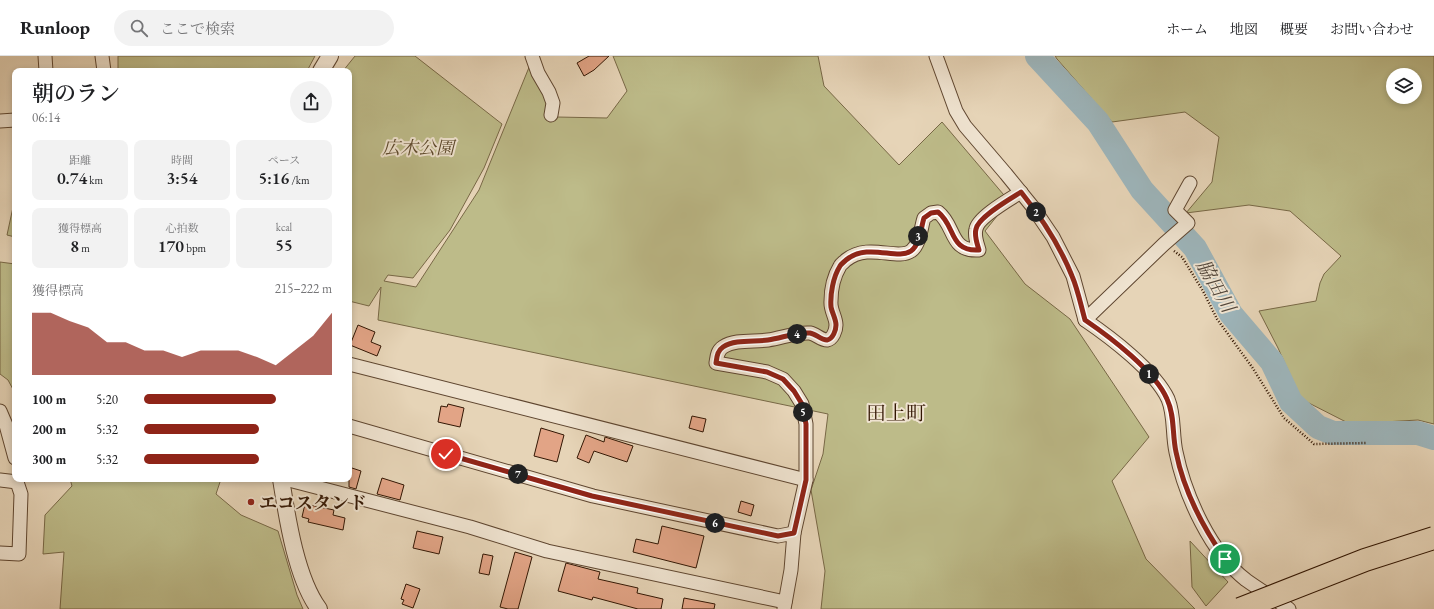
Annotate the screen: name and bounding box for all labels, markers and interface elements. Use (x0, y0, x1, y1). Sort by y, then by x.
search box (114, 10, 394, 46)
text: Runloop (20, 15, 90, 40)
icon: search (128, 17, 150, 39)
text: ここで検索 (160, 19, 235, 38)
text: ホーム (1166, 20, 1208, 38)
text: 地図 (1230, 20, 1258, 38)
text: 概要 (1280, 20, 1308, 38)
text: お問い合わせ (1330, 20, 1414, 38)
map controls (1386, 68, 1422, 104)
button: layers (1386, 68, 1422, 104)
text: 朝のラン (32, 79, 120, 108)
button: share (290, 81, 332, 123)
text: 06:14 (32, 109, 60, 126)
park label: 広木公園 (382, 136, 457, 159)
text: 距離 (69, 153, 91, 167)
text: 時間 (171, 153, 193, 167)
text: ペース (268, 153, 300, 167)
text: 0.74 (57, 167, 87, 189)
text: 3:54 (167, 167, 197, 189)
text: 5:16 (258, 167, 289, 189)
text: km (87, 173, 103, 187)
text: /km (289, 173, 310, 187)
pin: 2 (1026, 202, 1046, 222)
text: 2 (1033, 205, 1039, 219)
text: kcal (276, 220, 292, 234)
text: 獲得標高 (58, 221, 102, 235)
text: 心拍数 (166, 221, 199, 235)
pin: 3 (908, 226, 928, 246)
text: 3 (915, 229, 921, 243)
text: 55 (275, 234, 293, 256)
text: 8 (70, 235, 79, 257)
text: 170 (158, 235, 184, 257)
text: m (79, 241, 90, 255)
text: bpm (184, 241, 206, 255)
water label: 脇田川 (1191, 255, 1242, 319)
text: 215–222 m (275, 280, 332, 297)
text: 獲得標高 (32, 282, 84, 299)
pin: 4 (787, 324, 807, 344)
text: 4 (794, 327, 800, 341)
pin: 1 (1139, 364, 1159, 384)
text: 1 (1146, 367, 1152, 381)
text: 100 m (32, 391, 66, 408)
text: 5:20 (96, 391, 118, 408)
district label: 田上町 (866, 400, 926, 426)
pin: 5 (793, 402, 813, 422)
text: 5 (800, 405, 806, 419)
text: 200 m (32, 421, 66, 438)
text: 5:32 (96, 421, 118, 438)
pin (429, 437, 463, 471)
icon: check (435, 443, 457, 465)
text: 300 m (32, 451, 66, 468)
text: 5:32 (96, 451, 118, 468)
pin: 7 (508, 464, 528, 484)
text: 7 (515, 467, 521, 481)
place label: エコスタンド (259, 491, 367, 514)
marker: エコスタンド (246, 497, 256, 507)
pin: 6 (705, 513, 725, 533)
text: 6 (712, 516, 718, 530)
pin (1208, 542, 1242, 576)
icon: arrive (1214, 548, 1236, 570)

